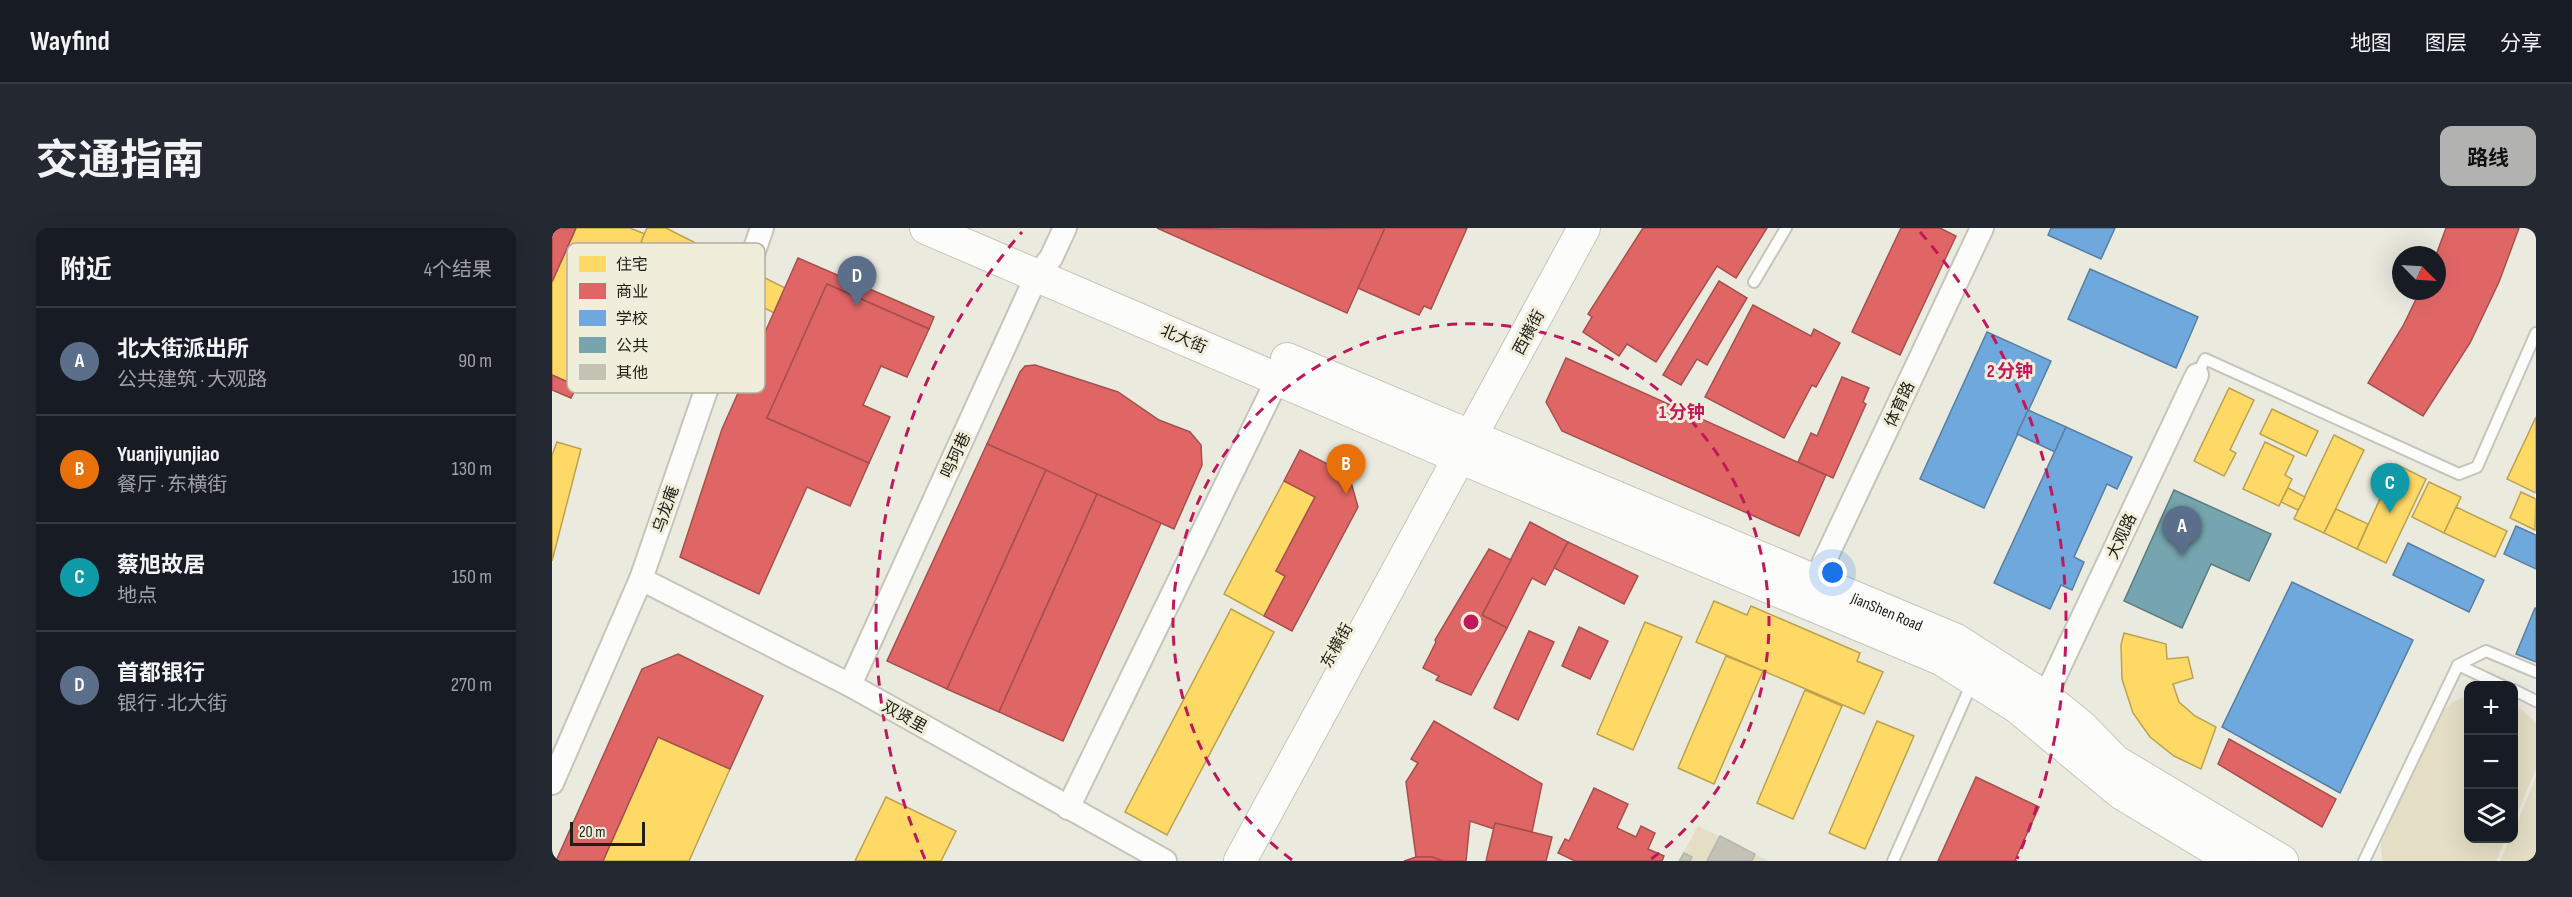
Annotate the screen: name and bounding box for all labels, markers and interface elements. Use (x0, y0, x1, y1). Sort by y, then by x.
text: Wayfind (30, 25, 110, 58)
text: 地图 (2350, 31, 2392, 56)
text: 图层 (2425, 31, 2467, 56)
text: 分享 (2500, 31, 2542, 56)
button: 路线 (2440, 126, 2536, 186)
text: 交通指南 (36, 136, 204, 187)
legend (567, 243, 765, 393)
north arrow (2392, 246, 2446, 300)
text: 附近 (60, 255, 112, 286)
text: 住宅 (616, 256, 648, 275)
pin: D (838, 256, 876, 306)
text: 4个结果 (424, 258, 492, 282)
text: 商业 (616, 283, 648, 302)
street label: 西横街 (1510, 307, 1549, 358)
text: 学校 (616, 310, 648, 329)
street label: 北大街 (1158, 321, 1209, 358)
text: 北大街派出所 (117, 336, 249, 363)
text: 公共 (616, 337, 648, 356)
text: A (75, 349, 84, 373)
text: 90 m (458, 349, 492, 373)
text: 2 分钟 (1987, 361, 2033, 382)
text: 其他 (616, 364, 648, 383)
text: 公共建筑 · 大观路 (117, 368, 267, 392)
street label: 体育路 (1882, 379, 1919, 430)
text: 1 分钟 (1659, 402, 1705, 423)
street label: 鸣珂巷 (938, 430, 975, 481)
text: Yuanjiyunjiao (117, 441, 220, 468)
pin: B (1326, 444, 1366, 494)
text: B (75, 457, 84, 481)
text: 130 m (452, 457, 492, 481)
pin: C (2370, 464, 2410, 513)
text: 餐厅 · 东横街 (117, 473, 227, 497)
street label: 乌龙庵 (650, 484, 683, 535)
pin: A (2162, 506, 2202, 556)
street label: 大观路 (2104, 511, 2141, 562)
text: 蔡旭故居 (117, 552, 205, 579)
your location (1818, 558, 1847, 587)
text: C (74, 565, 85, 589)
text: 150 m (452, 565, 492, 589)
text: 地点 (117, 584, 157, 608)
street label: JianShen Road (1847, 589, 1925, 636)
centre of rings (1461, 612, 1481, 632)
street label: 东横街 (1317, 620, 1357, 671)
text: 首都银行 (117, 660, 205, 687)
text: D (74, 673, 85, 697)
text: 270 m (451, 673, 492, 697)
map controls (2464, 681, 2518, 843)
button: + (2464, 681, 2518, 735)
text: 银行 · 北大街 (117, 692, 227, 716)
street label: 双贤里 (879, 697, 930, 737)
button: − (2464, 735, 2518, 789)
button: layers (2464, 789, 2518, 843)
scale bar (570, 819, 645, 846)
text: 20 m (579, 823, 606, 842)

